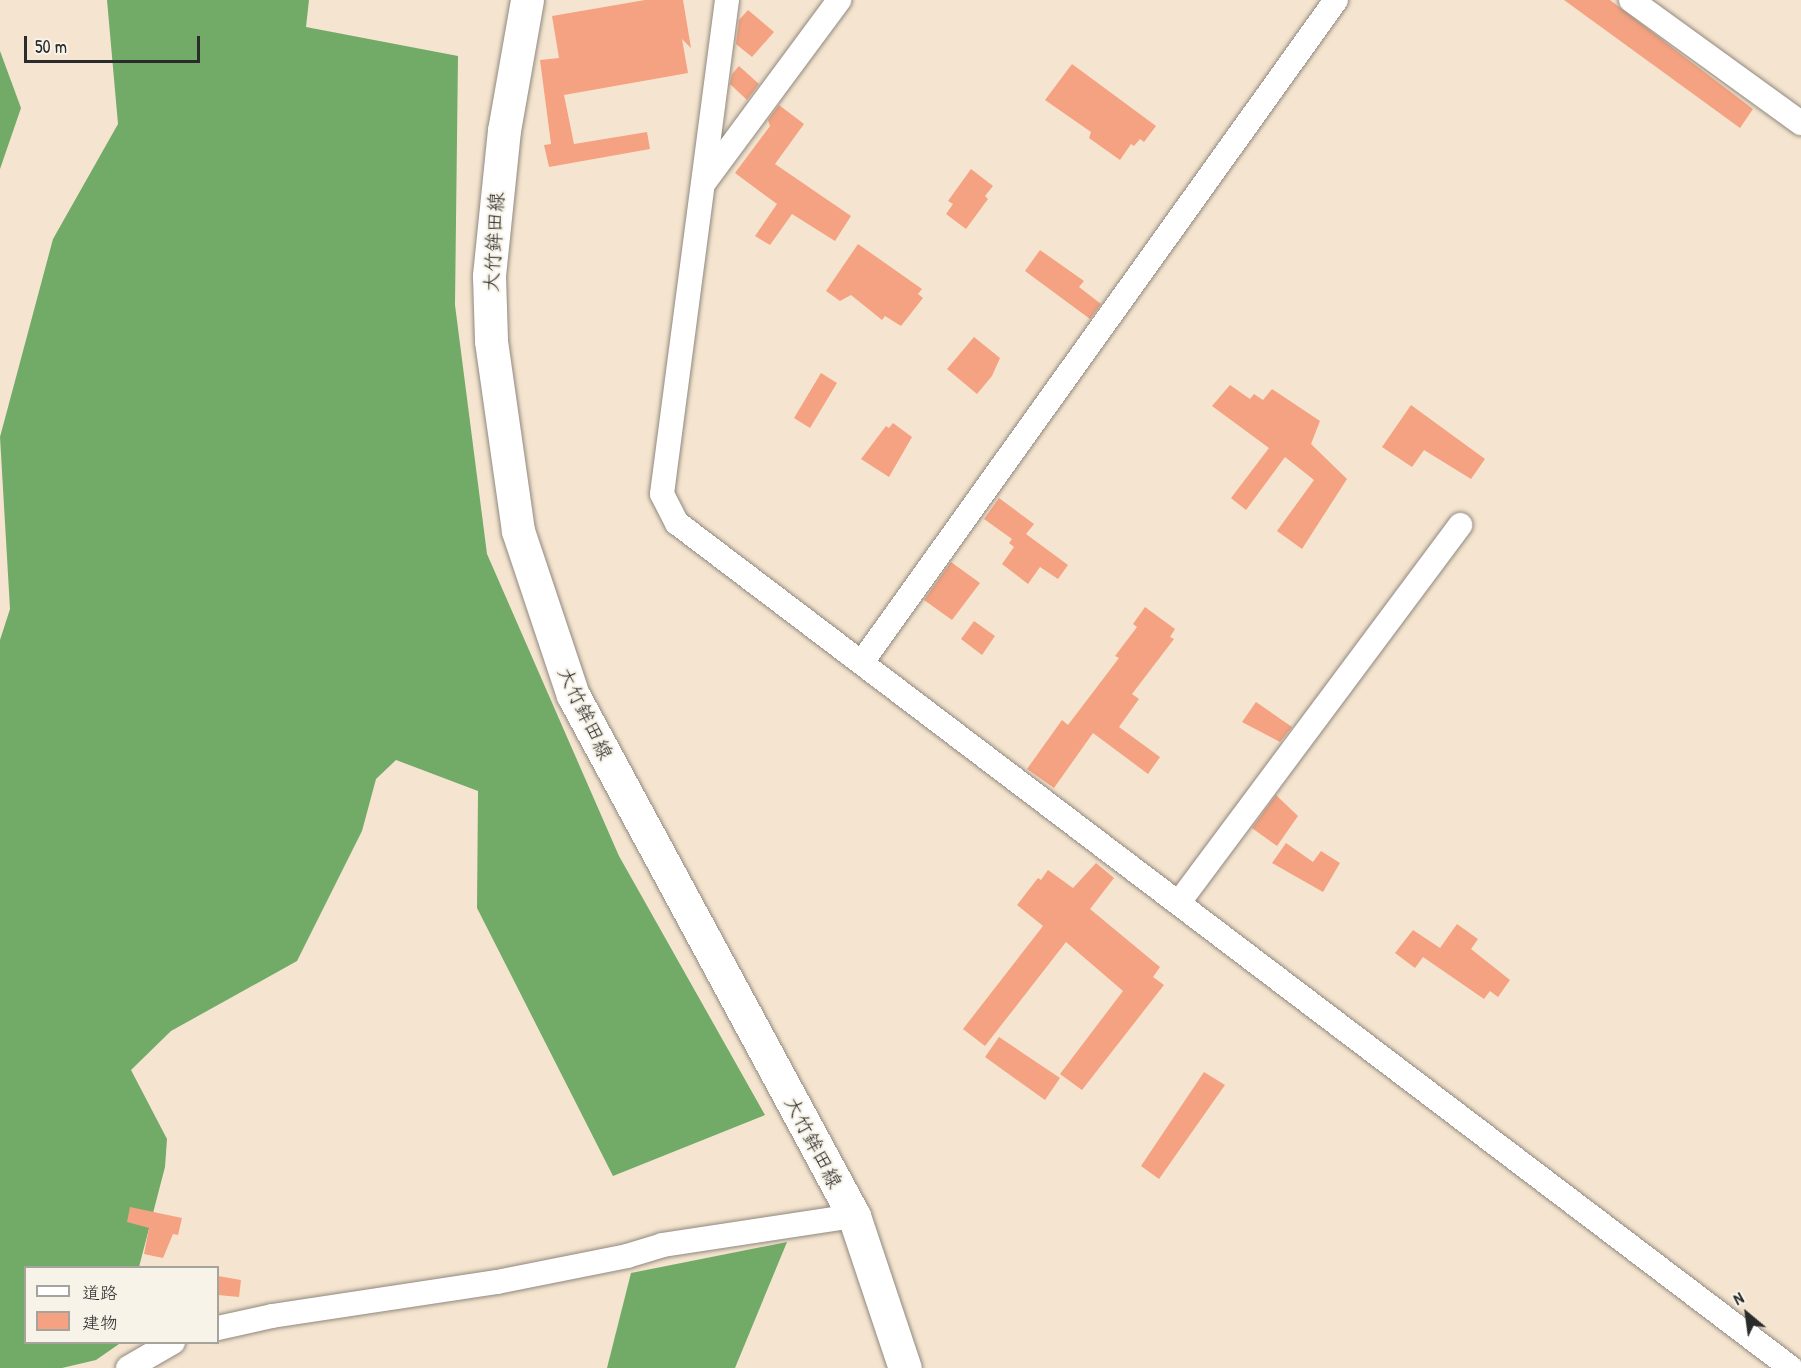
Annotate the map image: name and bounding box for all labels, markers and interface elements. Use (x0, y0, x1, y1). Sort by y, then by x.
scale bar (27, 24, 202, 62)
text: 50 m (35, 34, 67, 59)
street label: 大竹鉾田線 (478, 191, 508, 293)
street label: 大竹鉾田線 (553, 663, 619, 763)
street label: 大竹鉾田線 (780, 1092, 848, 1192)
legend (24, 1266, 219, 1344)
text: 道路 (82, 1280, 118, 1305)
north arrow (1717, 1284, 1777, 1344)
text: N (1729, 1287, 1747, 1310)
text: 建物 (82, 1310, 118, 1335)

